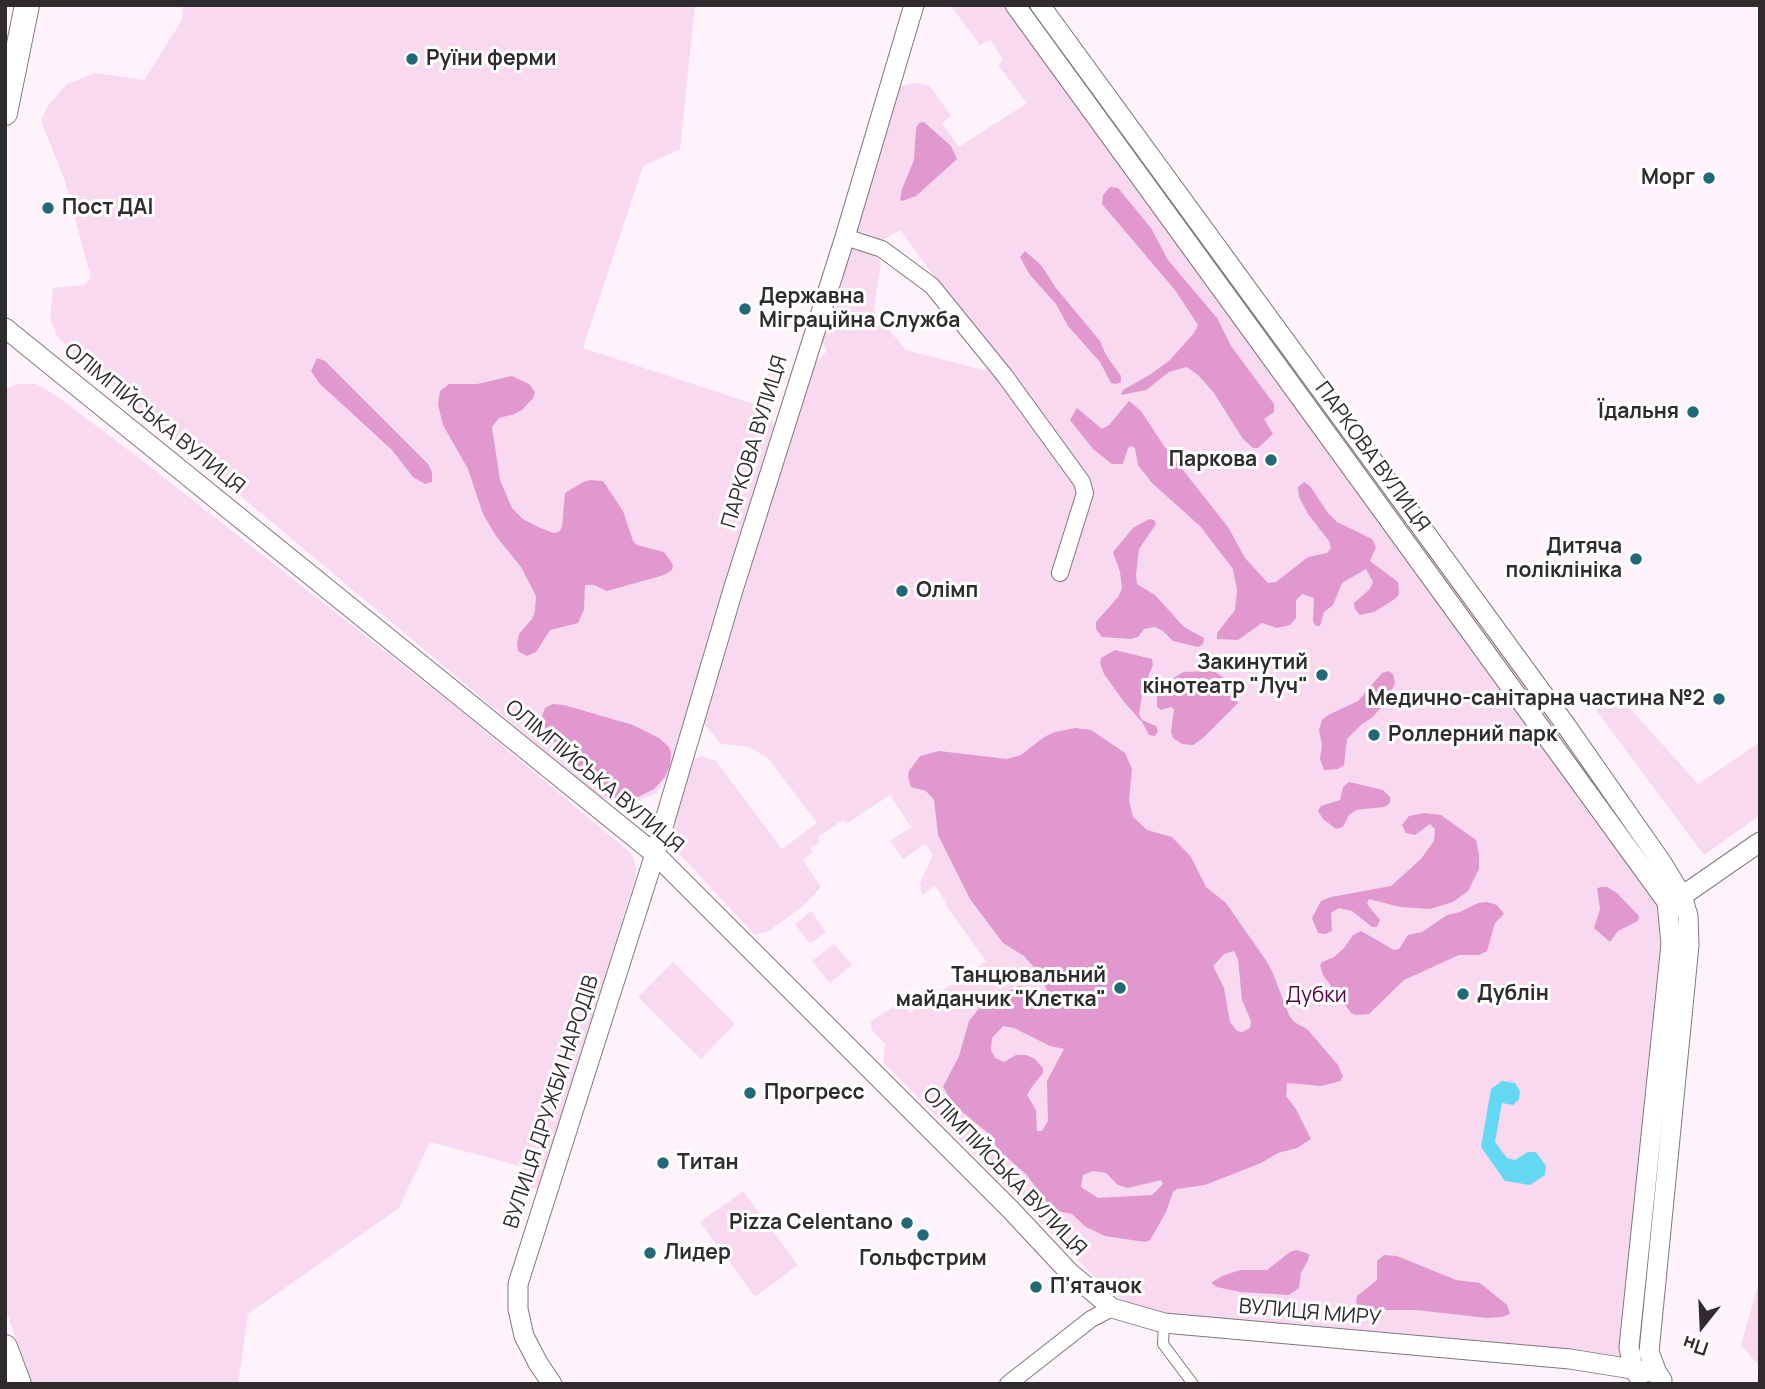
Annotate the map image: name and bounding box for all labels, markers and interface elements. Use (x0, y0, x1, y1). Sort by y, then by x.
place label: Руїни ферми (426, 46, 556, 72)
marker: Руїни ферми (404, 51, 420, 67)
place label: Морг (1641, 165, 1695, 191)
marker: Морг (1701, 170, 1717, 186)
place label: Пост ДАІ (62, 195, 153, 221)
marker: Пост ДАІ (40, 200, 56, 216)
place label: Державна Міграційна Служба (759, 284, 960, 334)
marker: Державна Міграційна Служба (737, 301, 753, 317)
street label: ОЛІМПІЙСЬКА ВУЛИЦЯ (59, 338, 249, 500)
street label: ПАРКОВА ВУЛИЦЯ (717, 353, 793, 531)
street label: ПАРКОВА ВУЛИЦЯ (1309, 377, 1435, 537)
place label: Їдальня (1598, 399, 1679, 425)
marker: Їдальня (1685, 404, 1701, 420)
place label: Паркова (1169, 447, 1257, 473)
marker: Паркова (1263, 452, 1279, 468)
place label: Дитяча поліклініка (1506, 534, 1622, 584)
marker: Дитяча поліклініка (1628, 551, 1644, 567)
place label: Олімп (916, 578, 978, 604)
marker: Олімп (894, 583, 910, 599)
place label: Закинутий кінотеатр "Луч" (1142, 650, 1308, 700)
marker: Закинутий кінотеатр "Луч" (1314, 667, 1330, 683)
place label: Медично-санітарна частина №2 (1367, 686, 1705, 712)
marker: Медично-санітарна частина №2 (1711, 691, 1727, 707)
street label: ОЛІМПІЙСЬКА ВУЛИЦЯ (500, 695, 688, 859)
place label: Роллерний парк (1388, 722, 1557, 748)
marker: Роллерний парк (1366, 727, 1382, 743)
place label: Танцювальний майданчик "Клєтка" (896, 963, 1106, 1013)
street label: ВУЛИЦЯ ДРУЖБИ НАРОДІВ (499, 972, 605, 1232)
marker: Танцювальний майданчик "Клєтка" (1112, 980, 1128, 996)
place label: Дублін (1477, 981, 1549, 1007)
park label: Дубки (1285, 983, 1347, 1009)
marker: Дублін (1455, 986, 1471, 1002)
place label: Прогресс (764, 1080, 865, 1106)
street label: ОЛІМПІЙСЬКА ВУЛИЦЯ (917, 1082, 1091, 1262)
marker: Прогресс (742, 1085, 758, 1101)
place label: Титан (677, 1150, 739, 1176)
marker: Титан (655, 1155, 671, 1171)
place label: Pizza Celentano (729, 1210, 893, 1236)
marker: Pizza Celentano (899, 1215, 915, 1231)
marker: Гольфстрим (915, 1227, 931, 1243)
place label: Лидер (664, 1240, 731, 1266)
marker: Лидер (642, 1245, 658, 1261)
place label: Гольфстрим (859, 1246, 987, 1272)
place label: П'ятачок (1050, 1274, 1142, 1300)
marker: П'ятачок (1028, 1279, 1044, 1295)
north arrow (1667, 1291, 1737, 1361)
street label: ВУЛИЦЯ МИРУ (1238, 1294, 1382, 1332)
text: Пн (1679, 1330, 1712, 1362)

